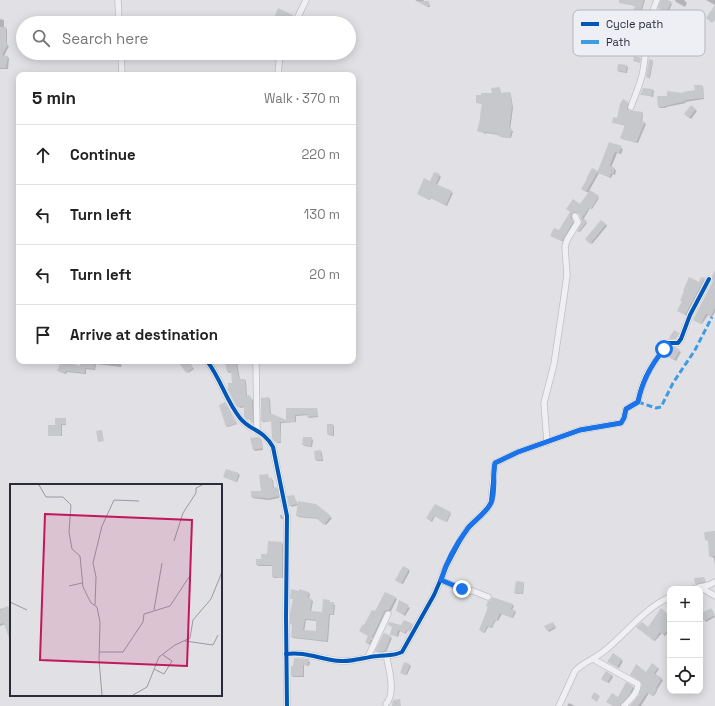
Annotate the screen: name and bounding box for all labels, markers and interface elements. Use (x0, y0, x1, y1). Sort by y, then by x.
legend (573, 10, 705, 56)
search box (16, 16, 356, 60)
text: Cycle path (606, 17, 663, 31)
icon: search (30, 27, 52, 49)
text: Search here (62, 29, 148, 48)
text: Path (606, 35, 630, 49)
text: 5 min (32, 87, 76, 109)
text: Walk · 370 m (264, 90, 340, 107)
icon: ahead (32, 144, 54, 166)
text: Continue (70, 145, 136, 164)
text: 220 m (301, 146, 340, 163)
icon: left (32, 204, 54, 226)
text: Turn left (70, 205, 132, 224)
text: 130 m (304, 206, 340, 223)
icon: left (32, 264, 54, 286)
text: Turn left (70, 265, 132, 284)
text: 20 m (309, 266, 340, 283)
icon: arrive (32, 324, 54, 346)
text: Arrive at destination (70, 325, 218, 344)
route start (655, 340, 673, 358)
inset map (10, 484, 222, 696)
route end (453, 580, 471, 598)
map controls (667, 586, 703, 694)
button: + (667, 586, 703, 622)
button: − (667, 622, 703, 658)
button: locate (667, 658, 703, 694)

